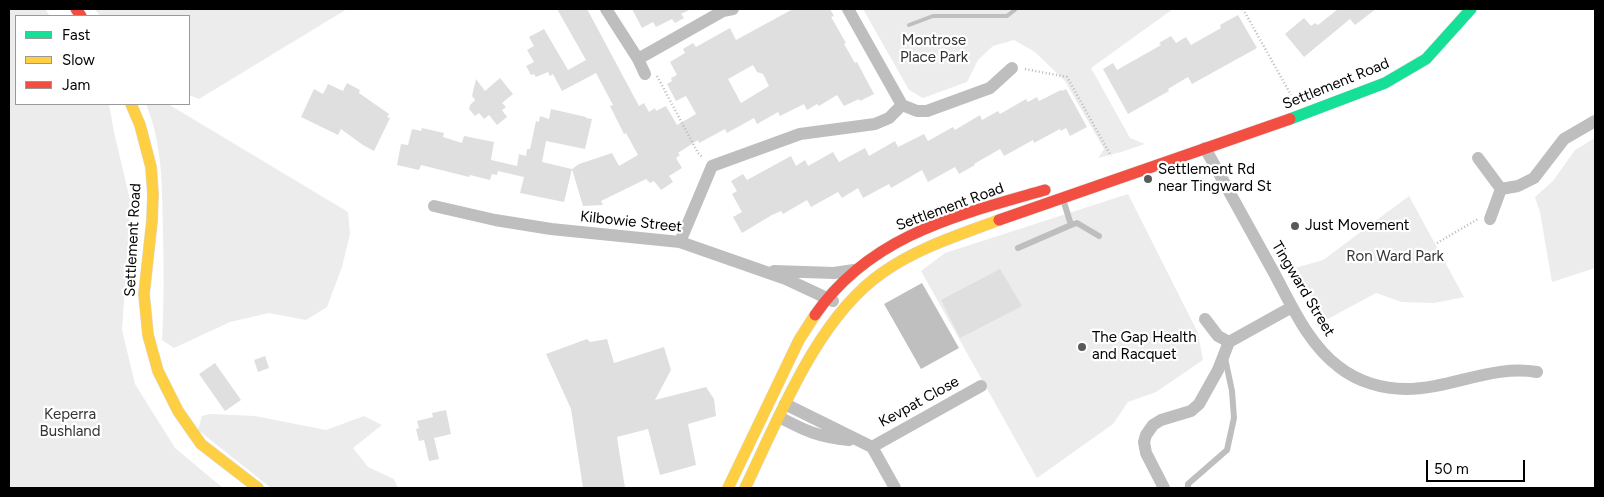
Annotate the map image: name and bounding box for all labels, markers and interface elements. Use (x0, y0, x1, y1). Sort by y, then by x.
legend (15, 15, 190, 105)
text: Fast (62, 26, 90, 44)
park label: Montrose Place Park (900, 32, 968, 67)
text: Slow (62, 51, 95, 69)
street label: Settlement Road (1280, 54, 1392, 114)
text: Jam (62, 76, 90, 94)
place label: Settlement Rd near Tingward St (1158, 161, 1272, 196)
marker: Settlement Rd near Tingward St (1142, 173, 1154, 185)
street label: Settlement Road (894, 179, 1006, 235)
street label: Settlement Road (121, 183, 145, 297)
street label: Kilbowie Street (579, 208, 683, 236)
place label: Just Movement (1305, 217, 1409, 235)
marker: Just Movement (1289, 220, 1301, 232)
street label: Tingward Street (1268, 238, 1338, 340)
park label: Ron Ward Park (1346, 248, 1444, 266)
place label: The Gap Health and Racquet (1092, 329, 1197, 364)
marker: The Gap Health and Racquet (1076, 341, 1088, 353)
street label: Kevpat Close (876, 373, 962, 431)
park label: Keperra Bushland (39, 406, 101, 441)
scale bar (1429, 450, 1528, 482)
text: 50 m (1434, 460, 1469, 478)

